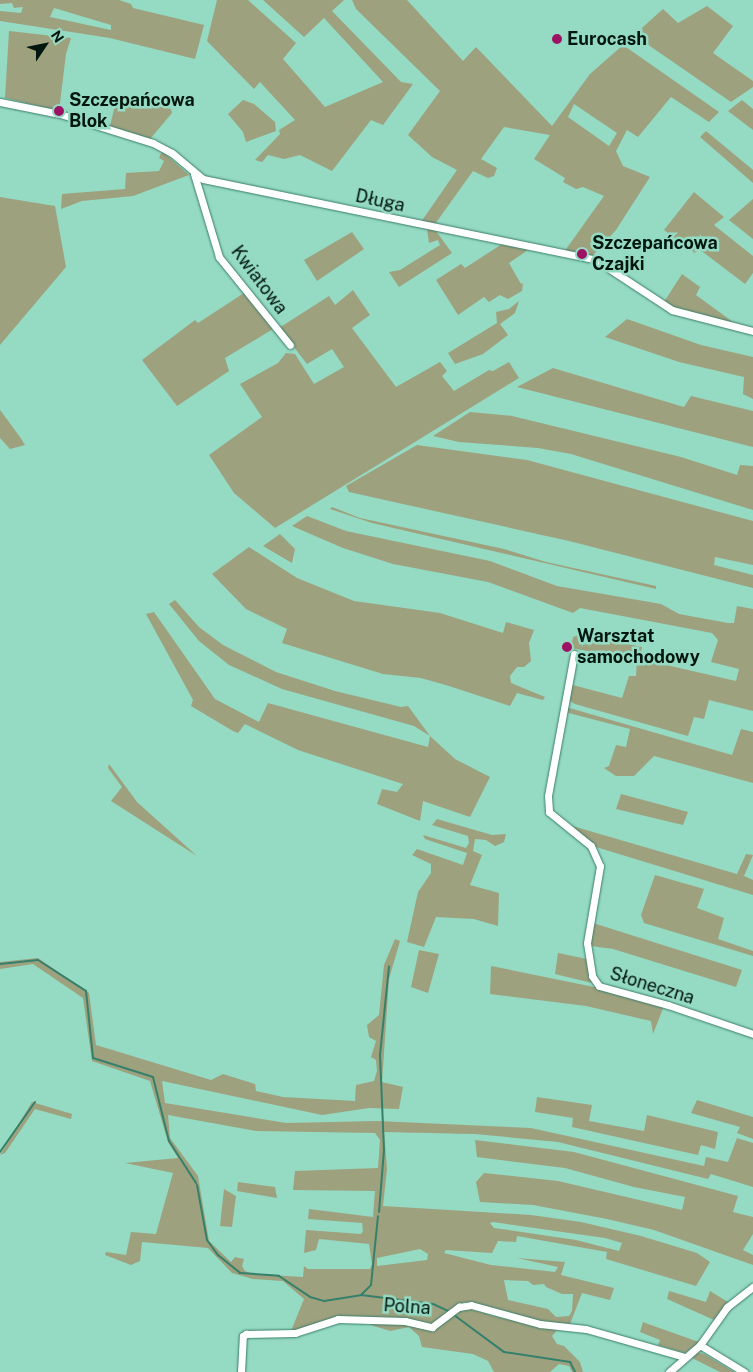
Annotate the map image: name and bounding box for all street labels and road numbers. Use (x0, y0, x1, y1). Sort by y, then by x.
street label: Długa (353, 185, 407, 217)
street label: Kwiatowa (226, 241, 292, 319)
street label: Słoneczna (607, 963, 697, 1009)
street label: Polna (383, 1295, 431, 1319)

